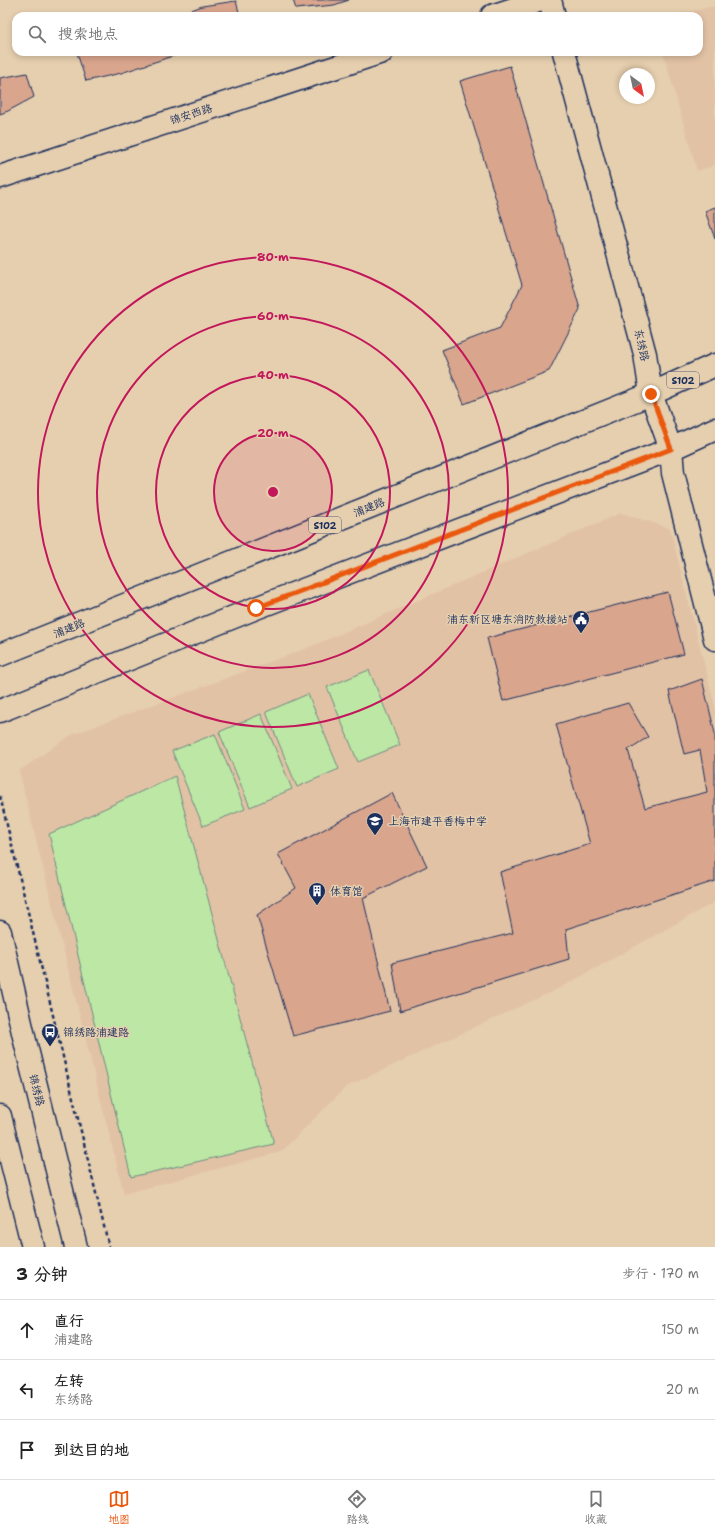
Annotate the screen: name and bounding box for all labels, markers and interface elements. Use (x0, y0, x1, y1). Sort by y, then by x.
search box (12, 12, 703, 56)
icon: search (26, 23, 48, 45)
text: 搜索地点 (58, 24, 118, 44)
north arrow (619, 68, 655, 104)
street label: 锦安西路 (168, 101, 214, 128)
text: 80 m (257, 249, 289, 265)
text: 60 m (257, 308, 289, 324)
street label: 东绣路 (630, 327, 653, 363)
text: 40 m (257, 367, 289, 383)
road number: S102 (667, 372, 699, 388)
route end (642, 385, 660, 403)
text: 20 m (257, 425, 289, 441)
centre of rings (266, 485, 280, 499)
street label: 浦建路 (351, 494, 387, 521)
road number: S102 (309, 517, 341, 533)
route start (247, 599, 265, 617)
public building icon: 浦东新区塘东消防救援站 (571, 609, 591, 634)
place label: 浦东新区塘东消防救援站 (447, 612, 568, 627)
street label: 浦建路 (51, 615, 87, 642)
school or university icon: 上海市建平香梅中学 (365, 811, 385, 836)
place label: 上海市建平香梅中学 (388, 814, 487, 829)
building icon: 体育馆 (307, 881, 327, 906)
place label: 体育馆 (330, 884, 363, 899)
bus stop icon: 锦绣路浦建路 (40, 1022, 60, 1047)
place label: 锦绣路浦建路 (63, 1025, 129, 1040)
street label: 锦绣路 (25, 1072, 48, 1108)
text: 3 分钟 (16, 1263, 68, 1285)
text: 步行 · 170 m (622, 1265, 699, 1282)
text: 直行 (54, 1311, 84, 1331)
icon: ahead (16, 1319, 38, 1341)
text: 150 m (661, 1321, 699, 1338)
text: 浦建路 (54, 1331, 93, 1348)
text: 左转 (54, 1371, 84, 1391)
icon: left (16, 1379, 38, 1401)
text: 20 m (666, 1381, 699, 1398)
text: 东绣路 (54, 1391, 93, 1408)
icon: arrive (16, 1439, 38, 1461)
text: 到达目的地 (54, 1440, 129, 1460)
tab: 地图 (108, 1488, 130, 1527)
tab: 路线 (346, 1488, 368, 1527)
tab: 收藏 (585, 1488, 607, 1527)

